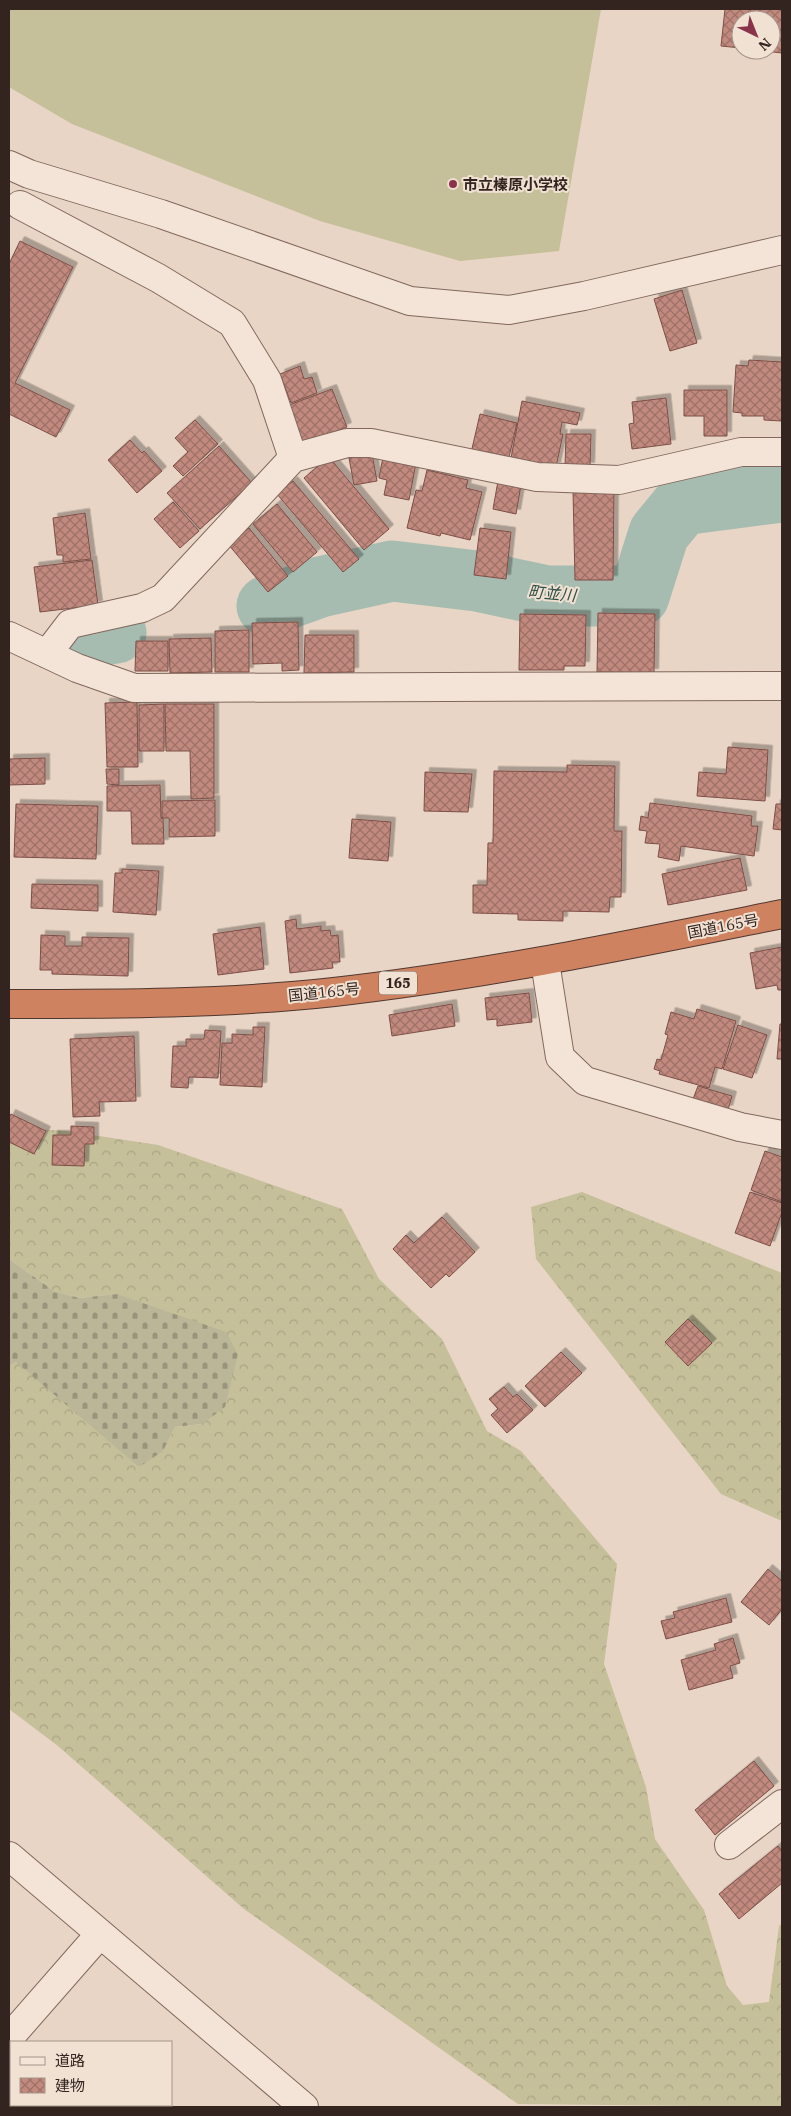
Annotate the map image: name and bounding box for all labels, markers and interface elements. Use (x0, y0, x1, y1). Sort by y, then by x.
north arrow (731, 10, 781, 60)
text: N (755, 34, 775, 55)
place label: 市立榛原小学校 (463, 175, 568, 194)
marker: 市立榛原小学校 (447, 178, 459, 190)
water label: 町並川 (527, 581, 579, 605)
street label: 国道165号 (686, 910, 760, 942)
road number: 165 (379, 971, 417, 994)
street label: 国道165号 (287, 979, 361, 1005)
legend (10, 2041, 172, 2106)
text: 道路 (55, 2051, 85, 2070)
text: 建物 (55, 2076, 85, 2095)

